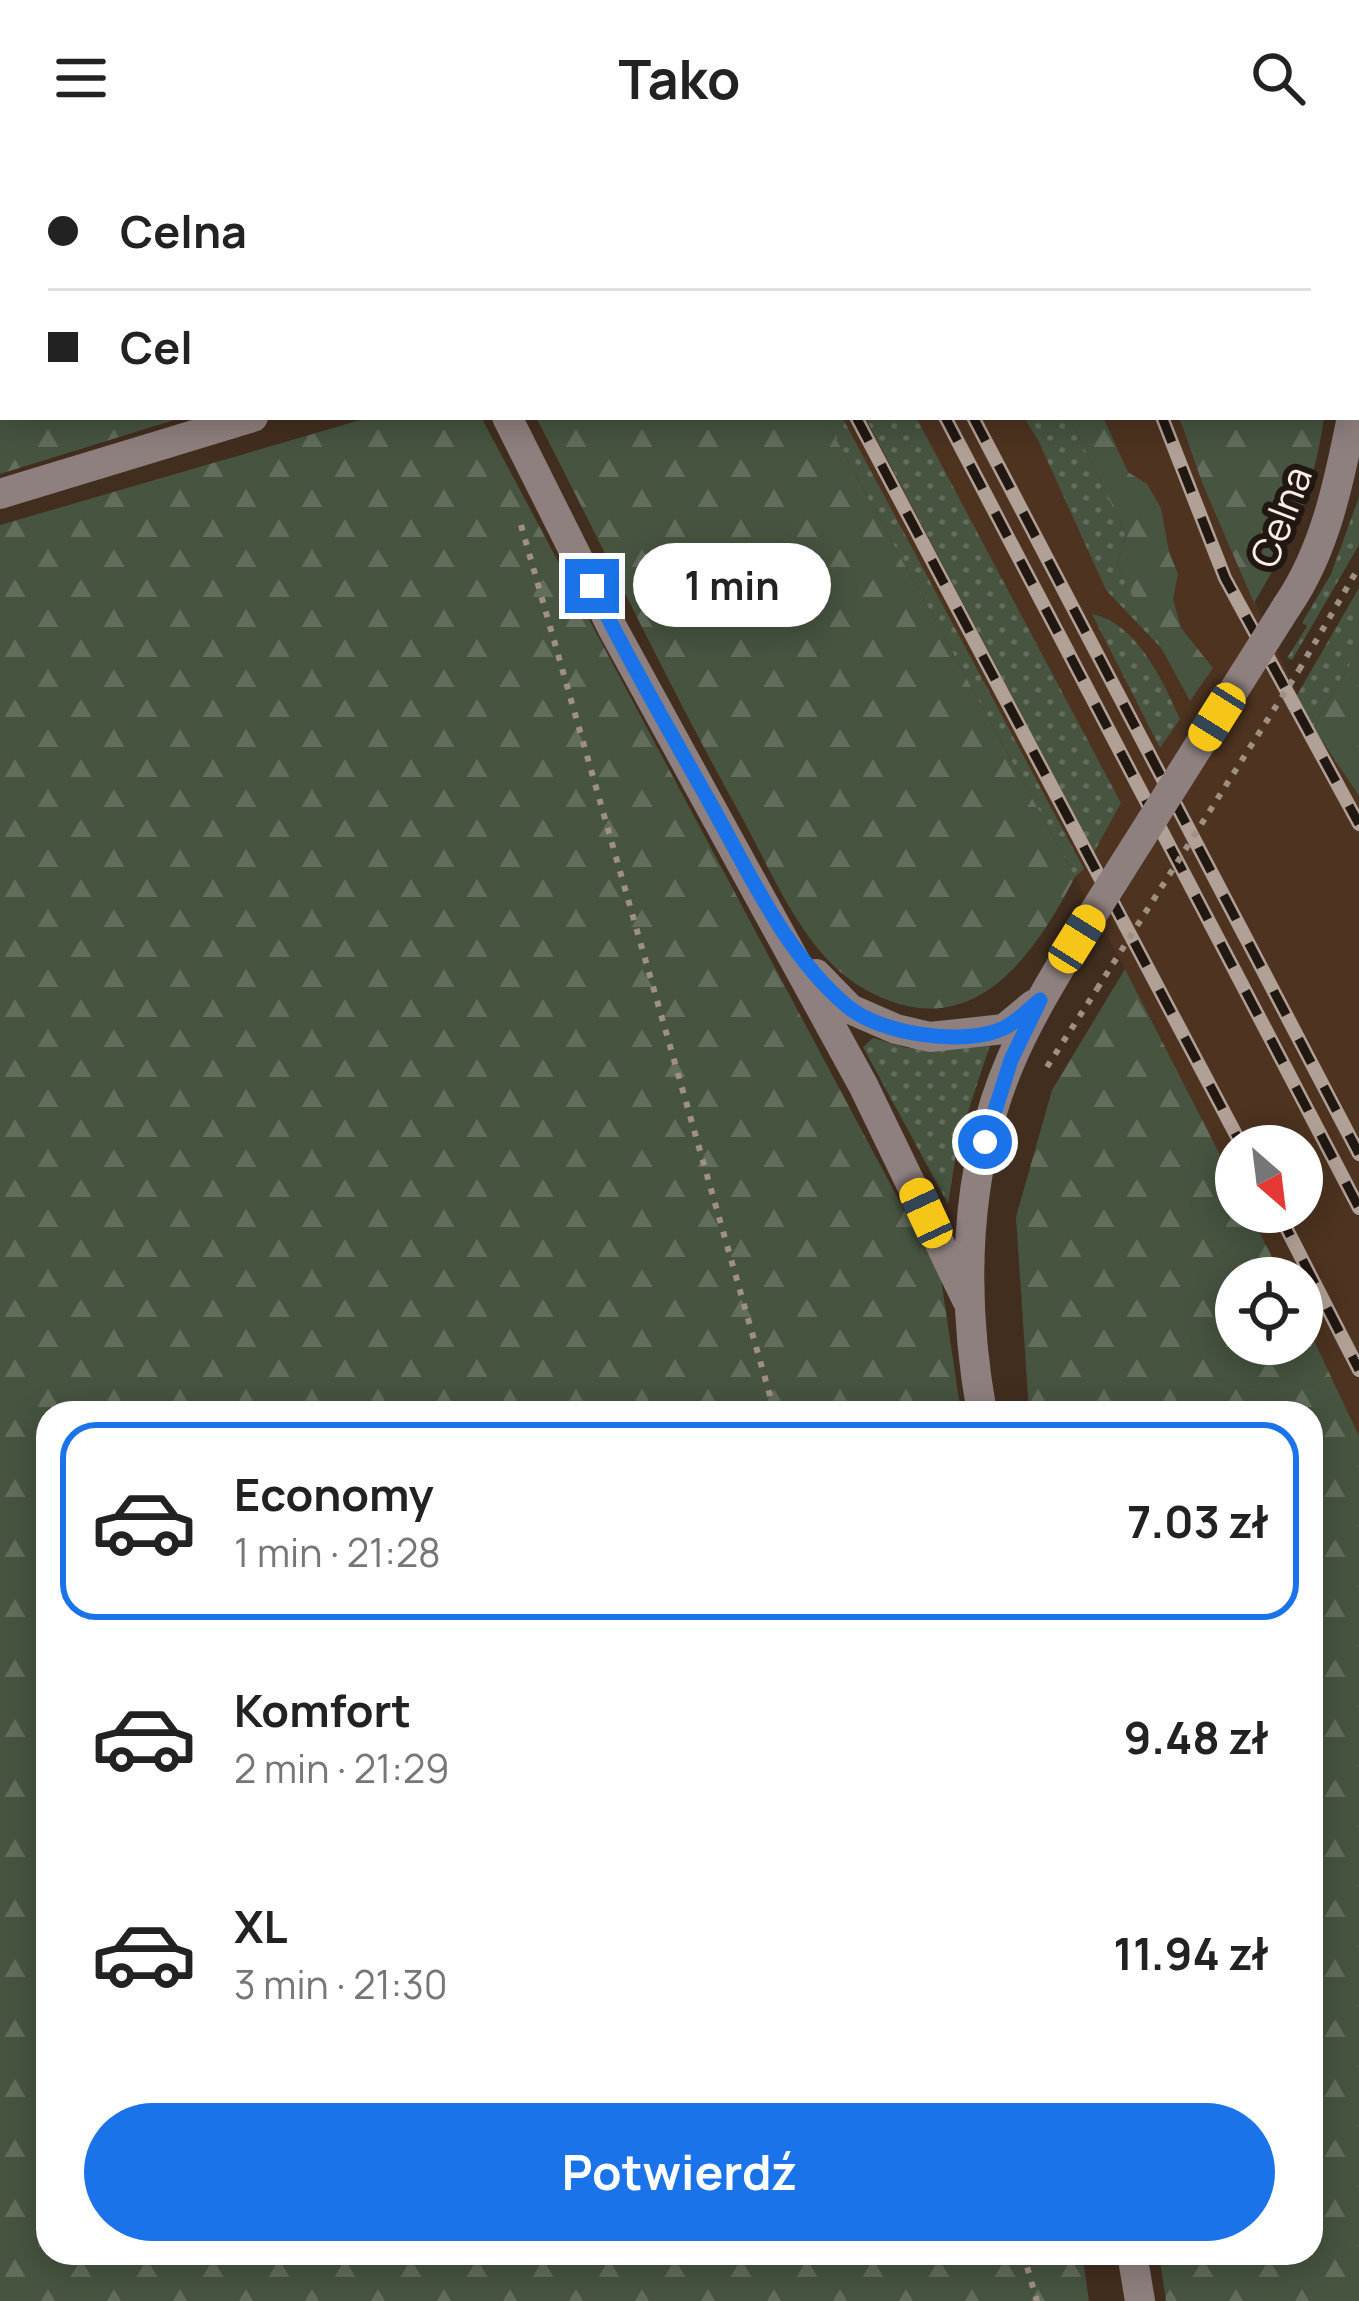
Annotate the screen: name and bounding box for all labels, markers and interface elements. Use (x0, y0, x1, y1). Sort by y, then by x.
text: Tako (619, 41, 740, 115)
icon: menu (48, 45, 114, 111)
icon: search (1245, 45, 1311, 111)
text: Celna (120, 200, 247, 262)
text: Cel (120, 316, 193, 378)
street label: Celna (1236, 458, 1324, 575)
callout: 1 min (634, 544, 832, 628)
text: 1 min (684, 558, 780, 612)
route end (565, 559, 619, 613)
car (1183, 677, 1251, 757)
car (1043, 899, 1111, 979)
route start (958, 1115, 1012, 1169)
north arrow (1215, 1125, 1323, 1233)
map controls (1215, 1125, 1323, 1365)
car (894, 1173, 958, 1253)
button: locate (1215, 1257, 1323, 1365)
text: Economy (234, 1463, 434, 1525)
icon: car (90, 1467, 198, 1575)
text: 7.03 zł (1127, 1490, 1269, 1552)
text: 1 min · 21:28 (234, 1525, 441, 1579)
text: Komfort (234, 1679, 411, 1741)
icon: car (90, 1683, 198, 1791)
text: 9.48 zł (1124, 1706, 1269, 1768)
text: 2 min · 21:29 (234, 1741, 449, 1795)
text: XL (234, 1895, 288, 1957)
icon: car (90, 1899, 198, 2007)
text: 11.94 zł (1113, 1922, 1269, 1984)
text: 3 min · 21:30 (234, 1957, 448, 2011)
button: Potwierdź (84, 2103, 1275, 2241)

